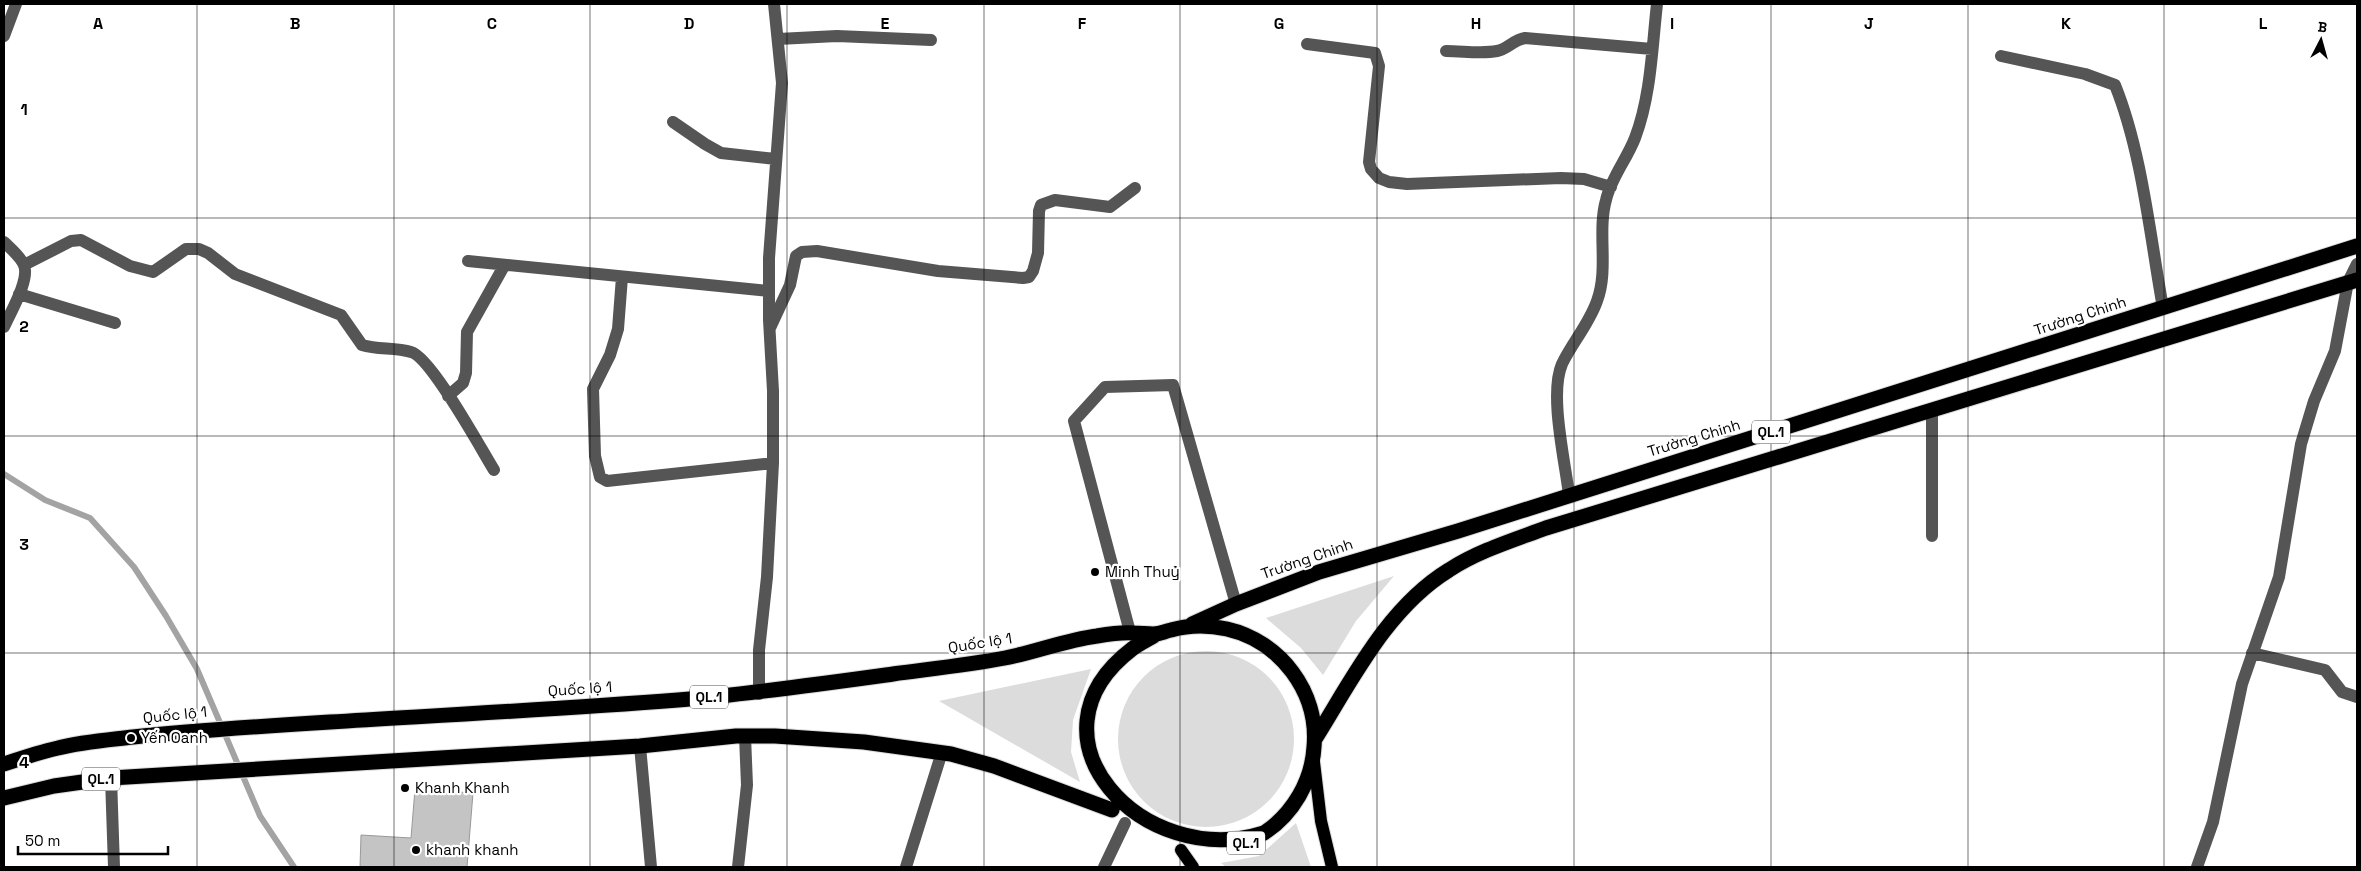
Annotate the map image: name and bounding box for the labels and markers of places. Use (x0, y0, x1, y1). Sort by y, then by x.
place label: Minh Thuỷ (1105, 562, 1180, 581)
marker: Minh Thuỷ (1089, 566, 1101, 578)
place label: Yến Oanh (141, 728, 208, 747)
marker: Yến Oanh (125, 732, 137, 744)
place label: Khanh Khanh (415, 778, 510, 797)
marker: Khanh Khanh (399, 782, 411, 794)
place label: khanh khanh (426, 840, 518, 859)
marker: khanh khanh (410, 844, 422, 856)

